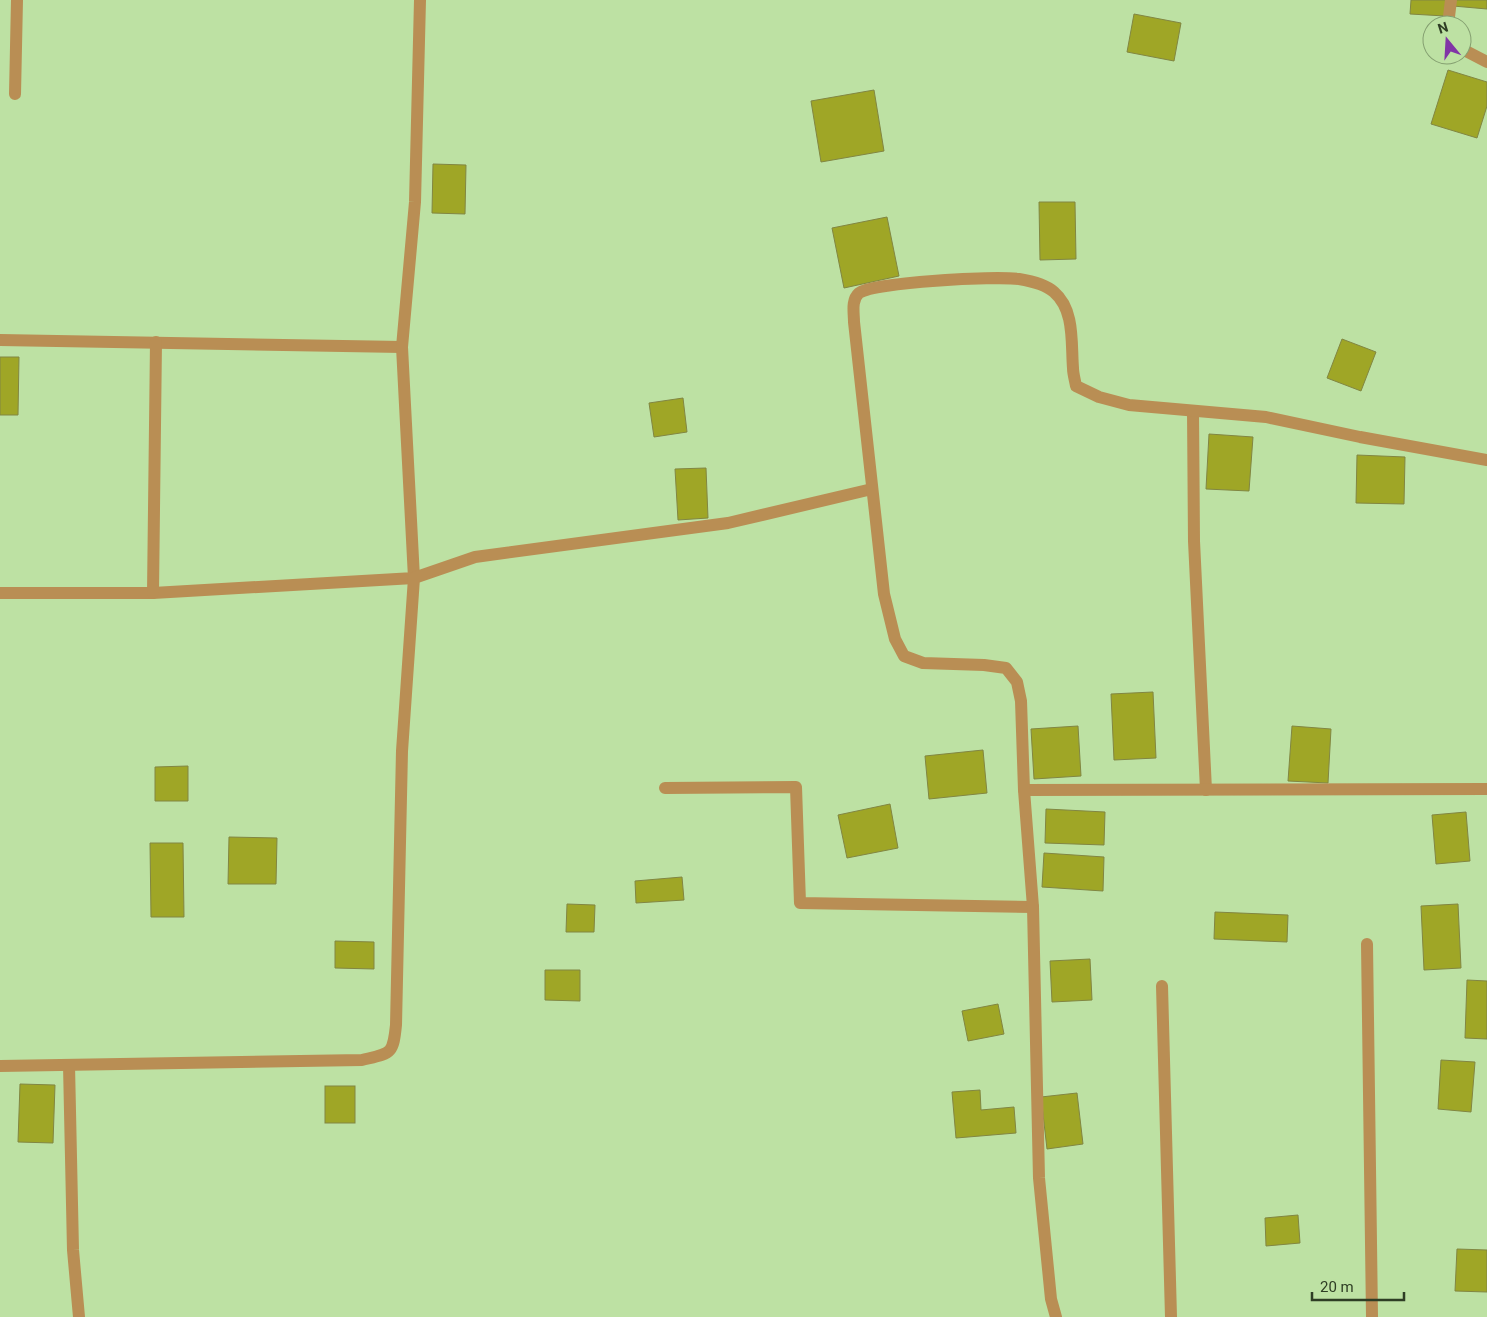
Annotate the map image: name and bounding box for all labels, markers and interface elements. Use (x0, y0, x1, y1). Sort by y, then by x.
north arrow (1422, 15, 1472, 65)
text: N (1436, 18, 1450, 37)
scale bar (1312, 1270, 1404, 1302)
text: 20 m (1320, 1278, 1354, 1296)

